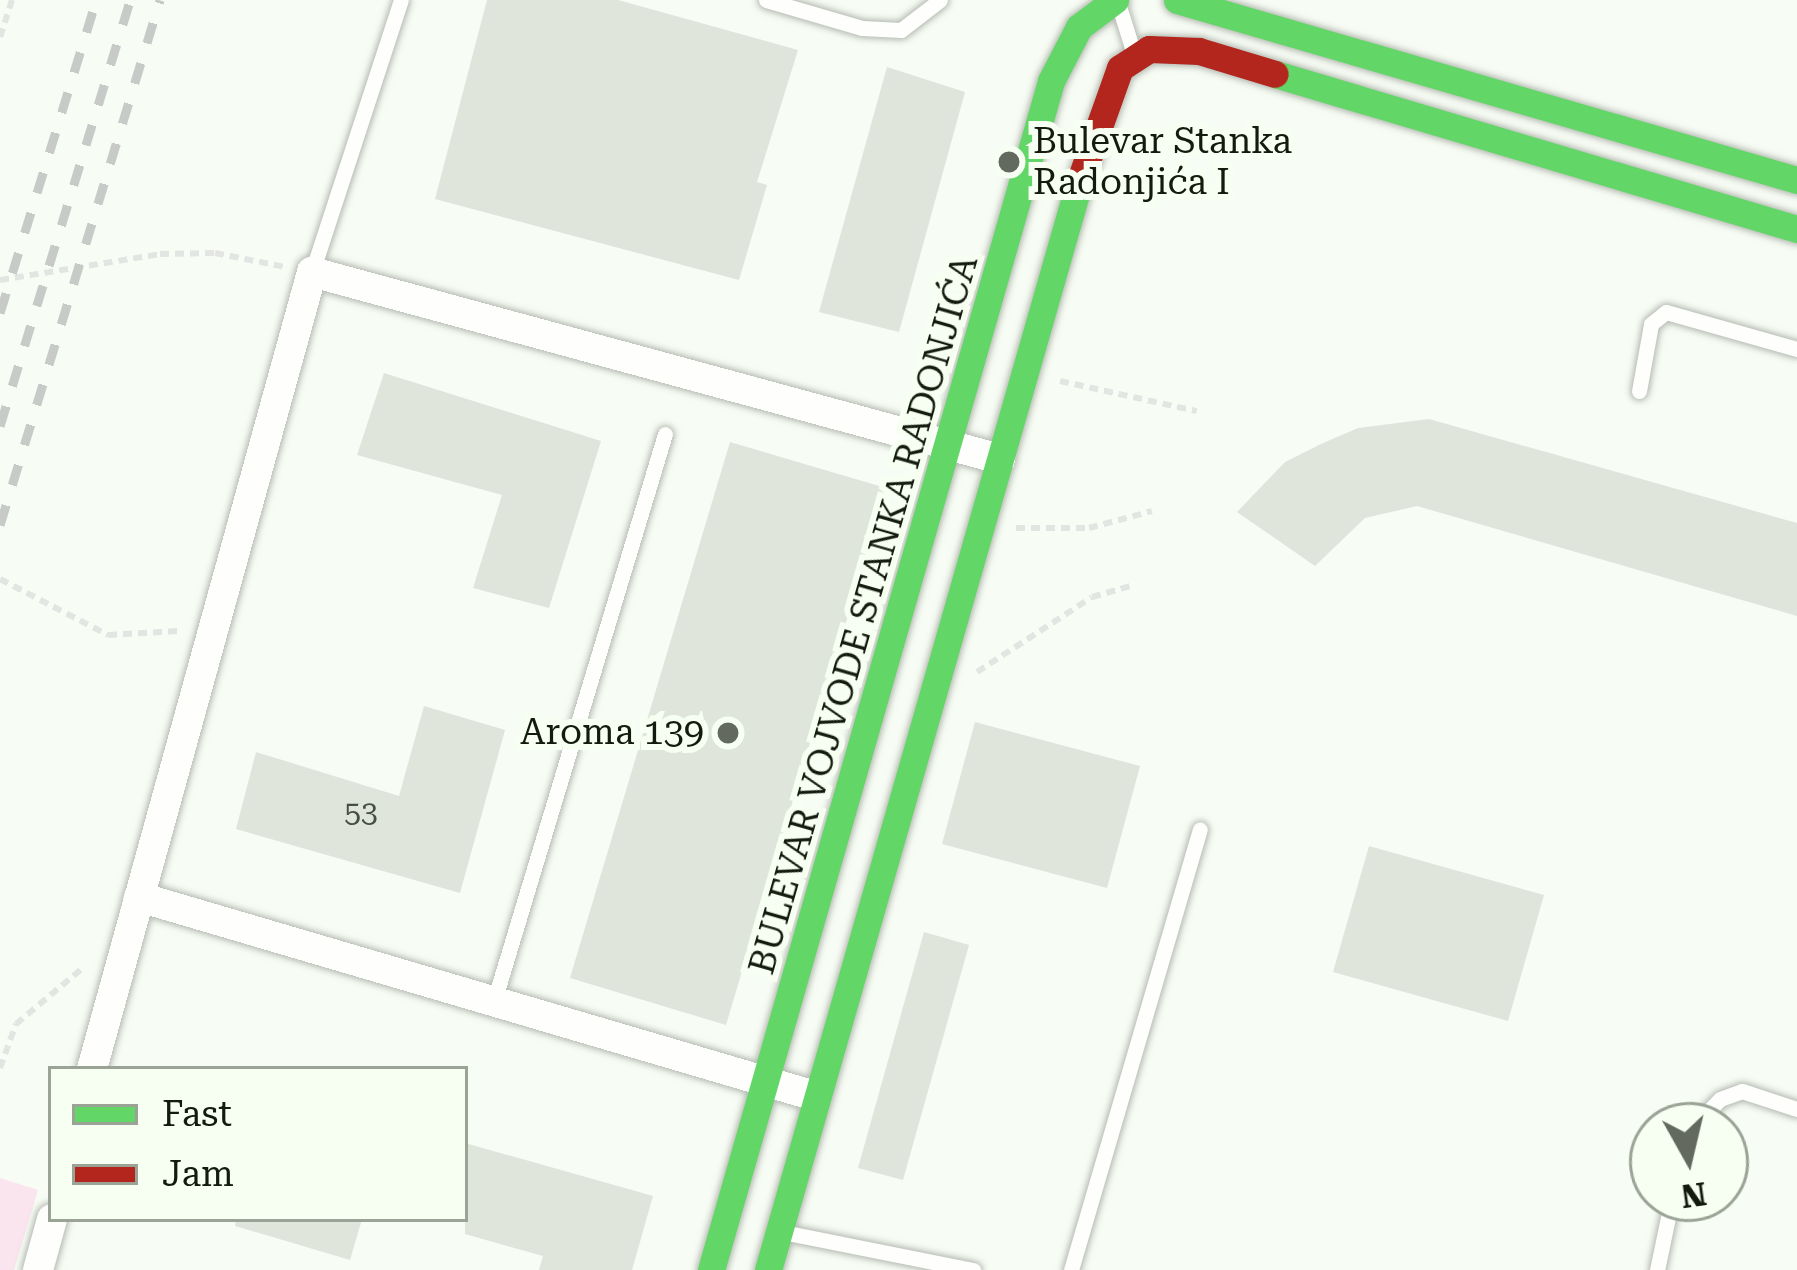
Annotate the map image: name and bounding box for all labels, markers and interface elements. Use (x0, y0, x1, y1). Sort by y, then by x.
place label: Bulevar Stanka Radonjića I (1033, 119, 1292, 204)
marker: Bulevar Stanka Radonjića I (996, 149, 1022, 175)
street label: BULEVAR VOJVODE STANKA RADONJIĆA (740, 251, 988, 979)
place label: Aroma 139 (520, 711, 704, 755)
marker: Aroma 139 (715, 720, 741, 746)
house number: 53 (344, 794, 378, 830)
legend (48, 1066, 468, 1222)
text: Fast (162, 1093, 232, 1135)
north arrow (1629, 1102, 1749, 1222)
text: Jam (162, 1153, 234, 1195)
text: N (1678, 1174, 1709, 1216)

